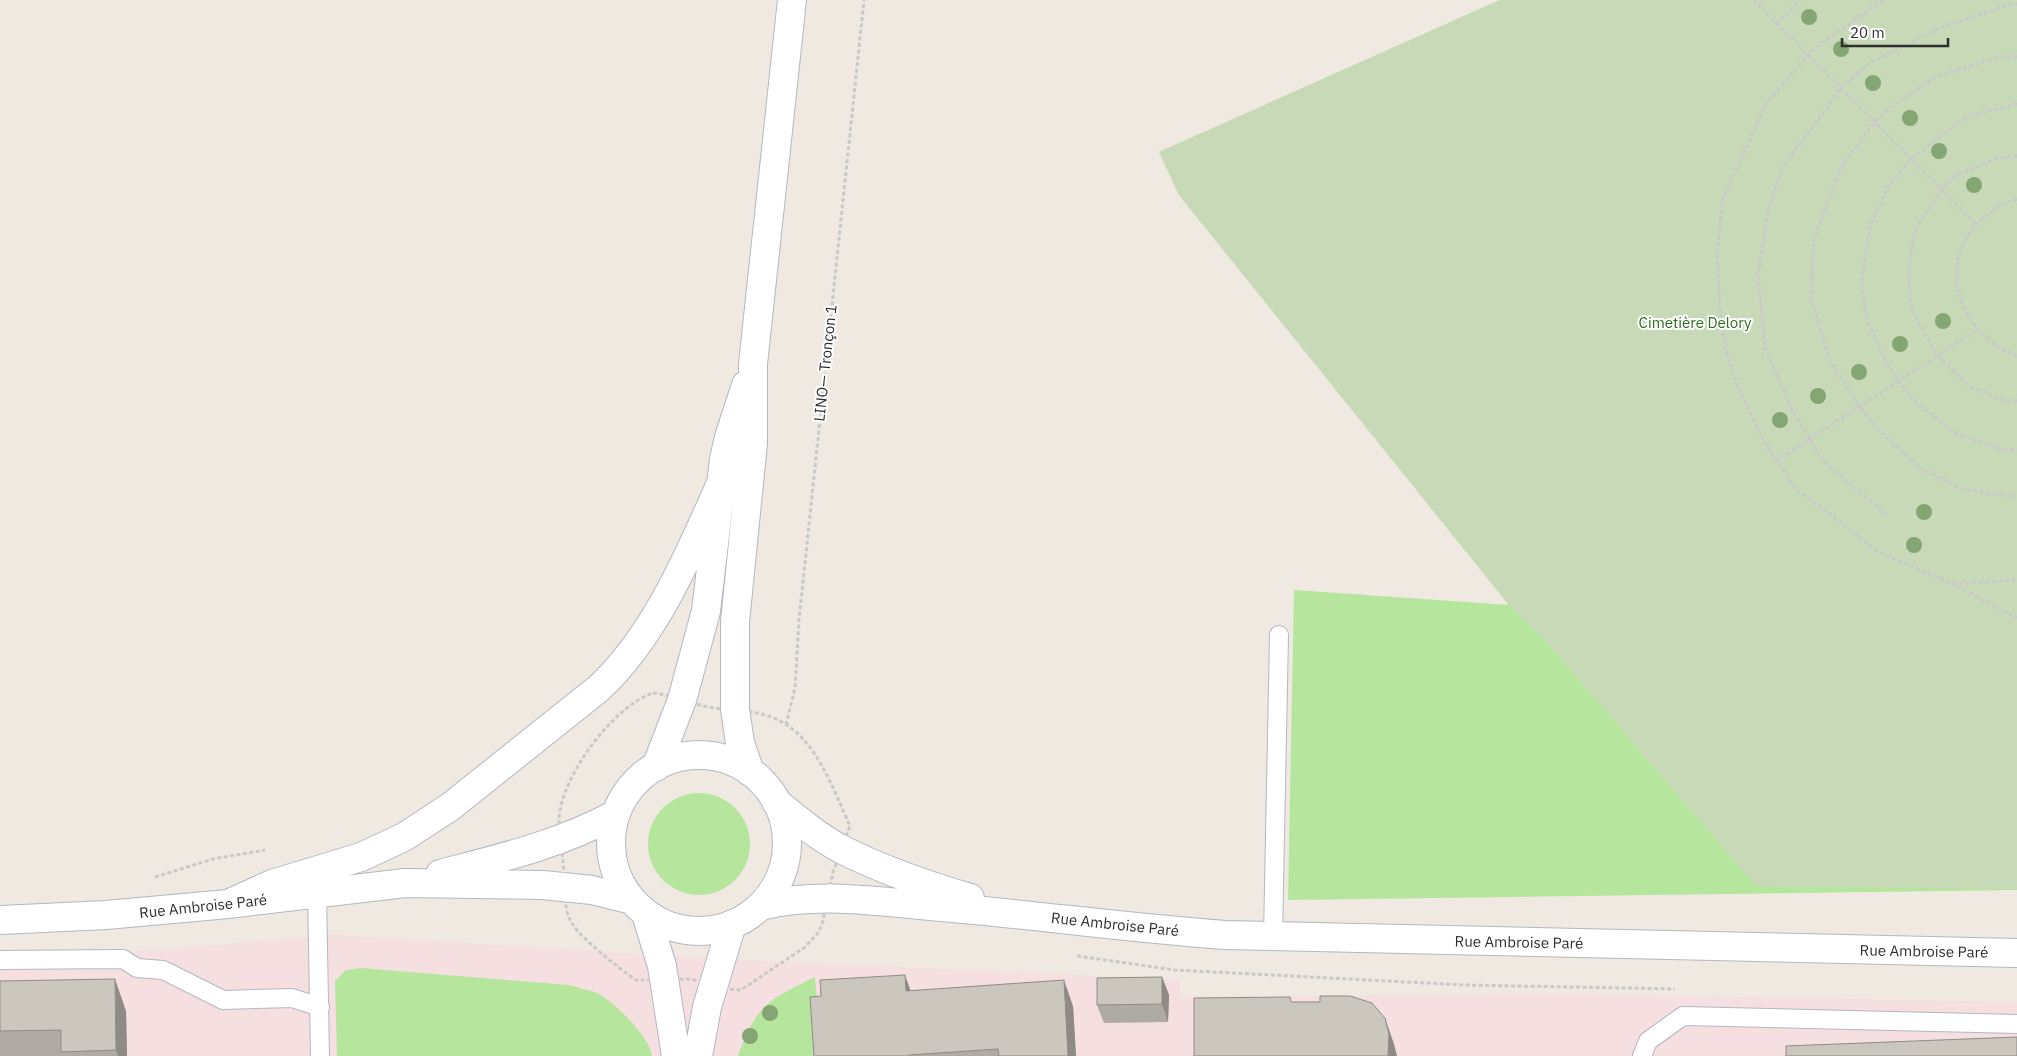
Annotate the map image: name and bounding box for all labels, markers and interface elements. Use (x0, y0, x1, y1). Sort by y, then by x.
scale bar (1842, 15, 1948, 47)
text: 20 m (1850, 23, 1885, 42)
street label: LINO— Tronçon 1 (809, 304, 841, 422)
park label: Cimetière Delory (1639, 313, 1752, 332)
street label: Rue Ambroise Paré (138, 890, 268, 922)
street label: Rue Ambroise Paré (1050, 908, 1180, 940)
street label: Rue Ambroise Paré (1455, 931, 1583, 953)
street label: Rue Ambroise Paré (1860, 940, 1988, 962)

